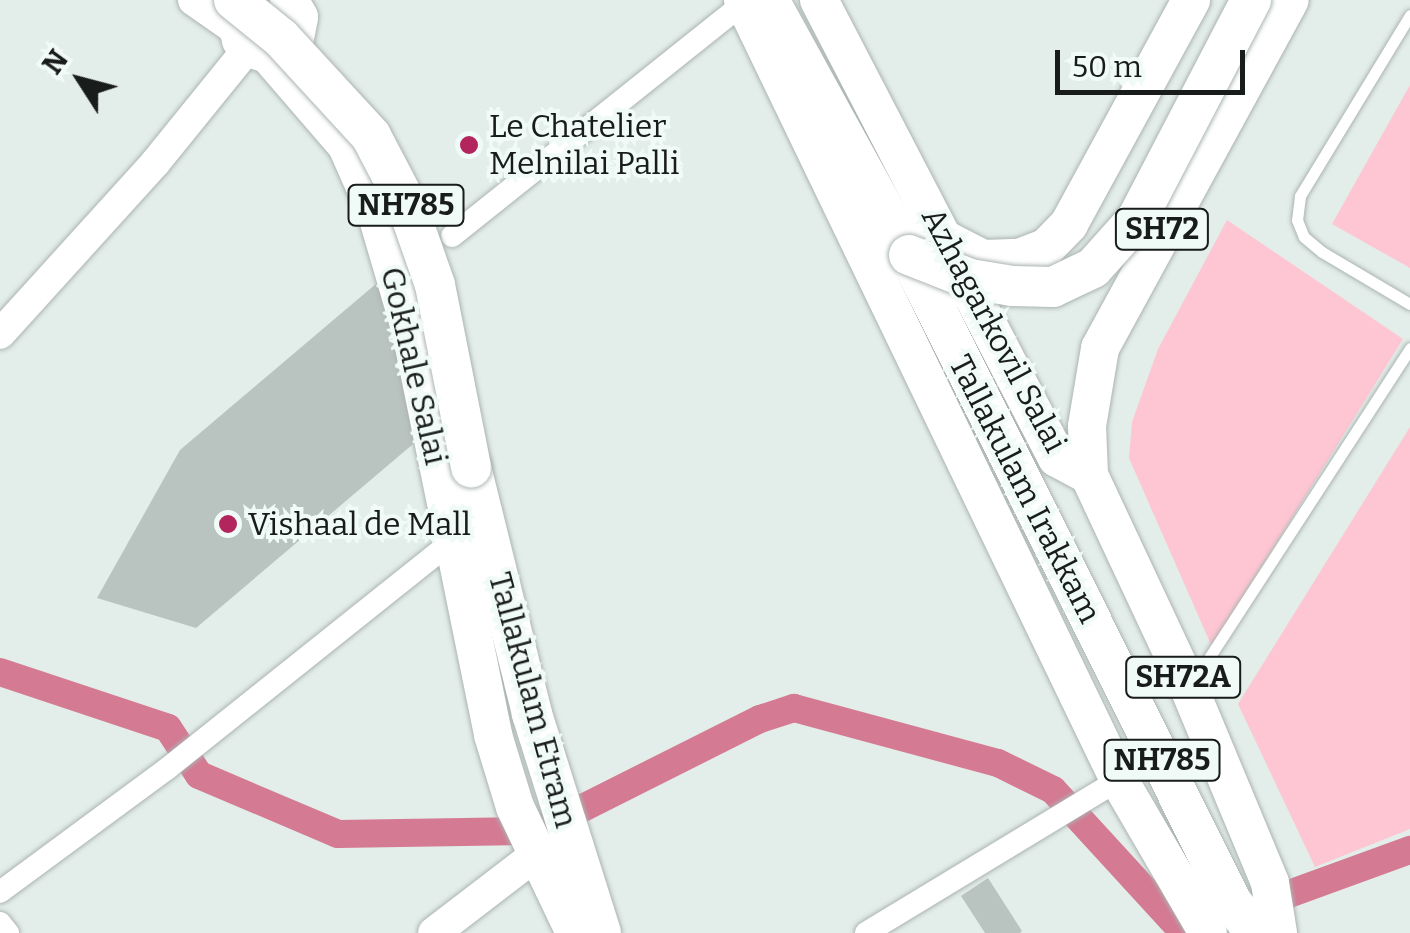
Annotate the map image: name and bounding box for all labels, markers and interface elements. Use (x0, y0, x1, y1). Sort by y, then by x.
north arrow (30, 30, 130, 130)
scale bar (1060, 30, 1250, 92)
text: N (36, 44, 75, 81)
text: 50 m (1072, 49, 1142, 85)
place label: Le Chatelier Melnilai Palli (489, 108, 679, 183)
marker: Le Chatelier Melnilai Palli (458, 134, 480, 156)
road number: NH785 (346, 180, 466, 230)
street label: Azhagarkovil Salai (913, 201, 1075, 459)
road number: SH72 (1114, 204, 1210, 254)
street label: Gokhale Salai (373, 263, 455, 469)
street label: Tallakulam Irakkam (941, 349, 1109, 629)
place label: Vishaal de Mall (248, 505, 471, 543)
marker: Vishaal de Mall (217, 513, 239, 535)
street label: Tallakulam Etram (480, 568, 586, 832)
road number: SH72A (1123, 652, 1243, 702)
road number: NH785 (1102, 735, 1222, 785)

